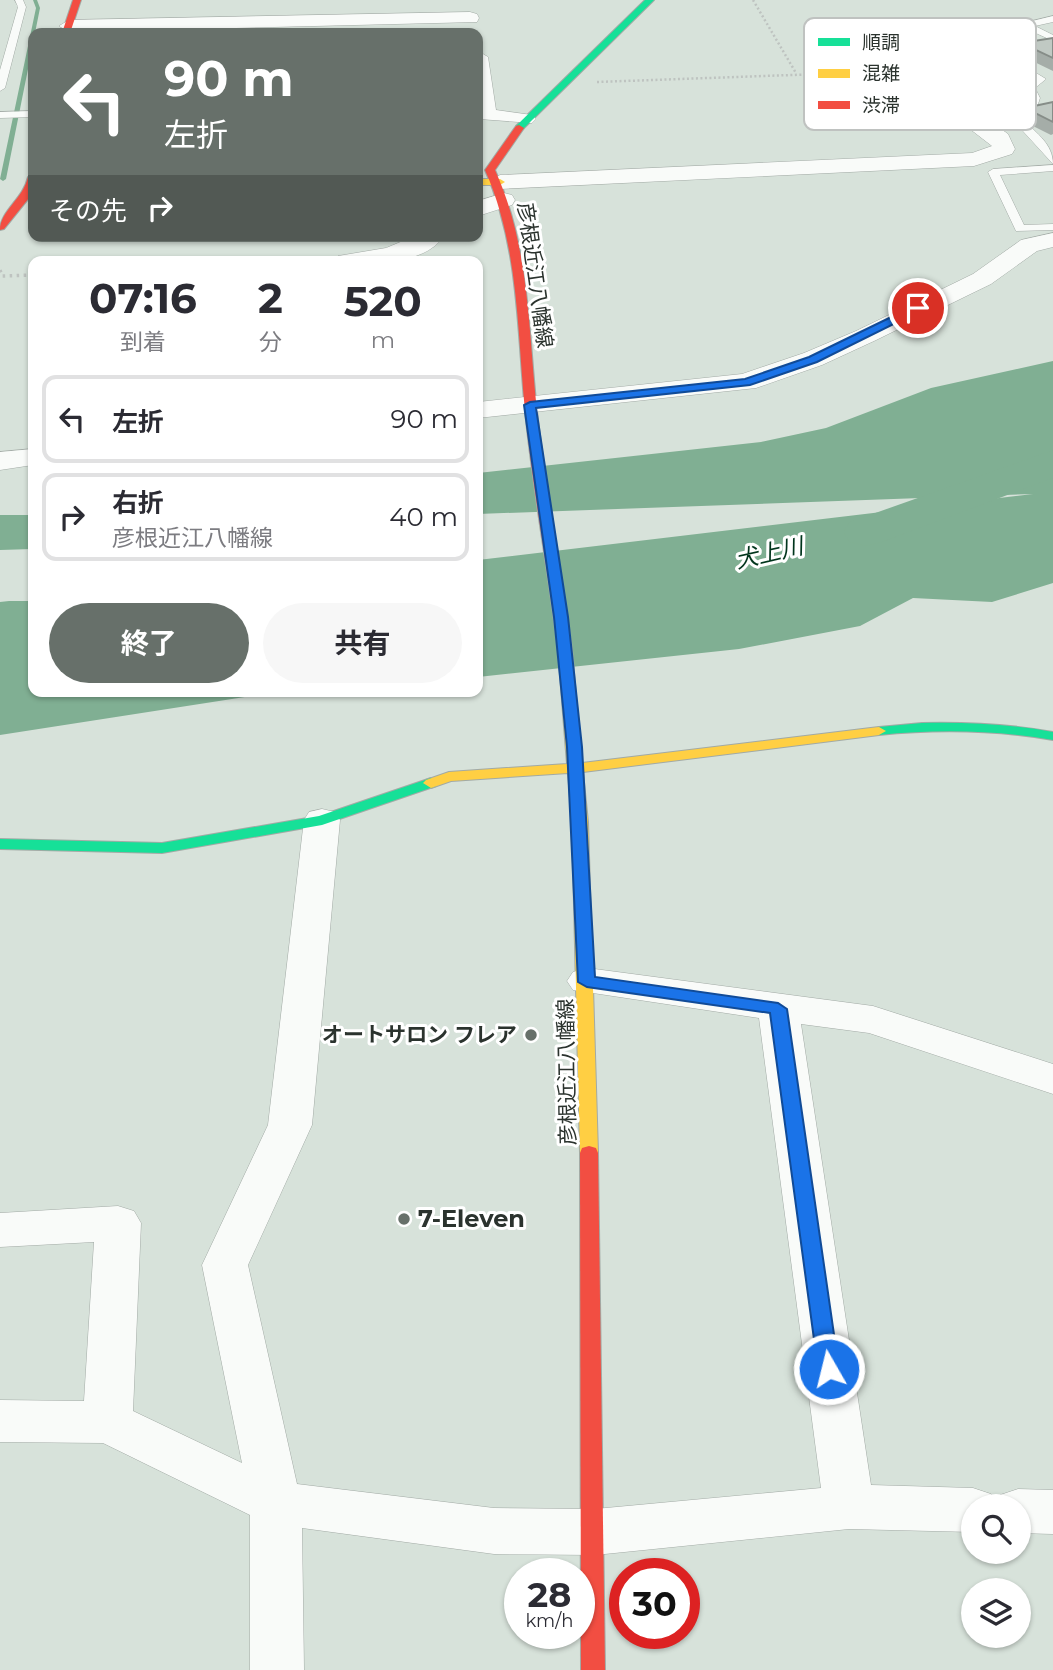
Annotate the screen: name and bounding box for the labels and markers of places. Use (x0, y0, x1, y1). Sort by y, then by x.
pin (888, 278, 948, 338)
place label: オートサロン フレア (322, 1022, 517, 1047)
marker: オートサロン フレア (523, 1027, 539, 1043)
place label: 7-Eleven (418, 1204, 525, 1233)
marker: 7-Eleven (396, 1211, 412, 1227)

